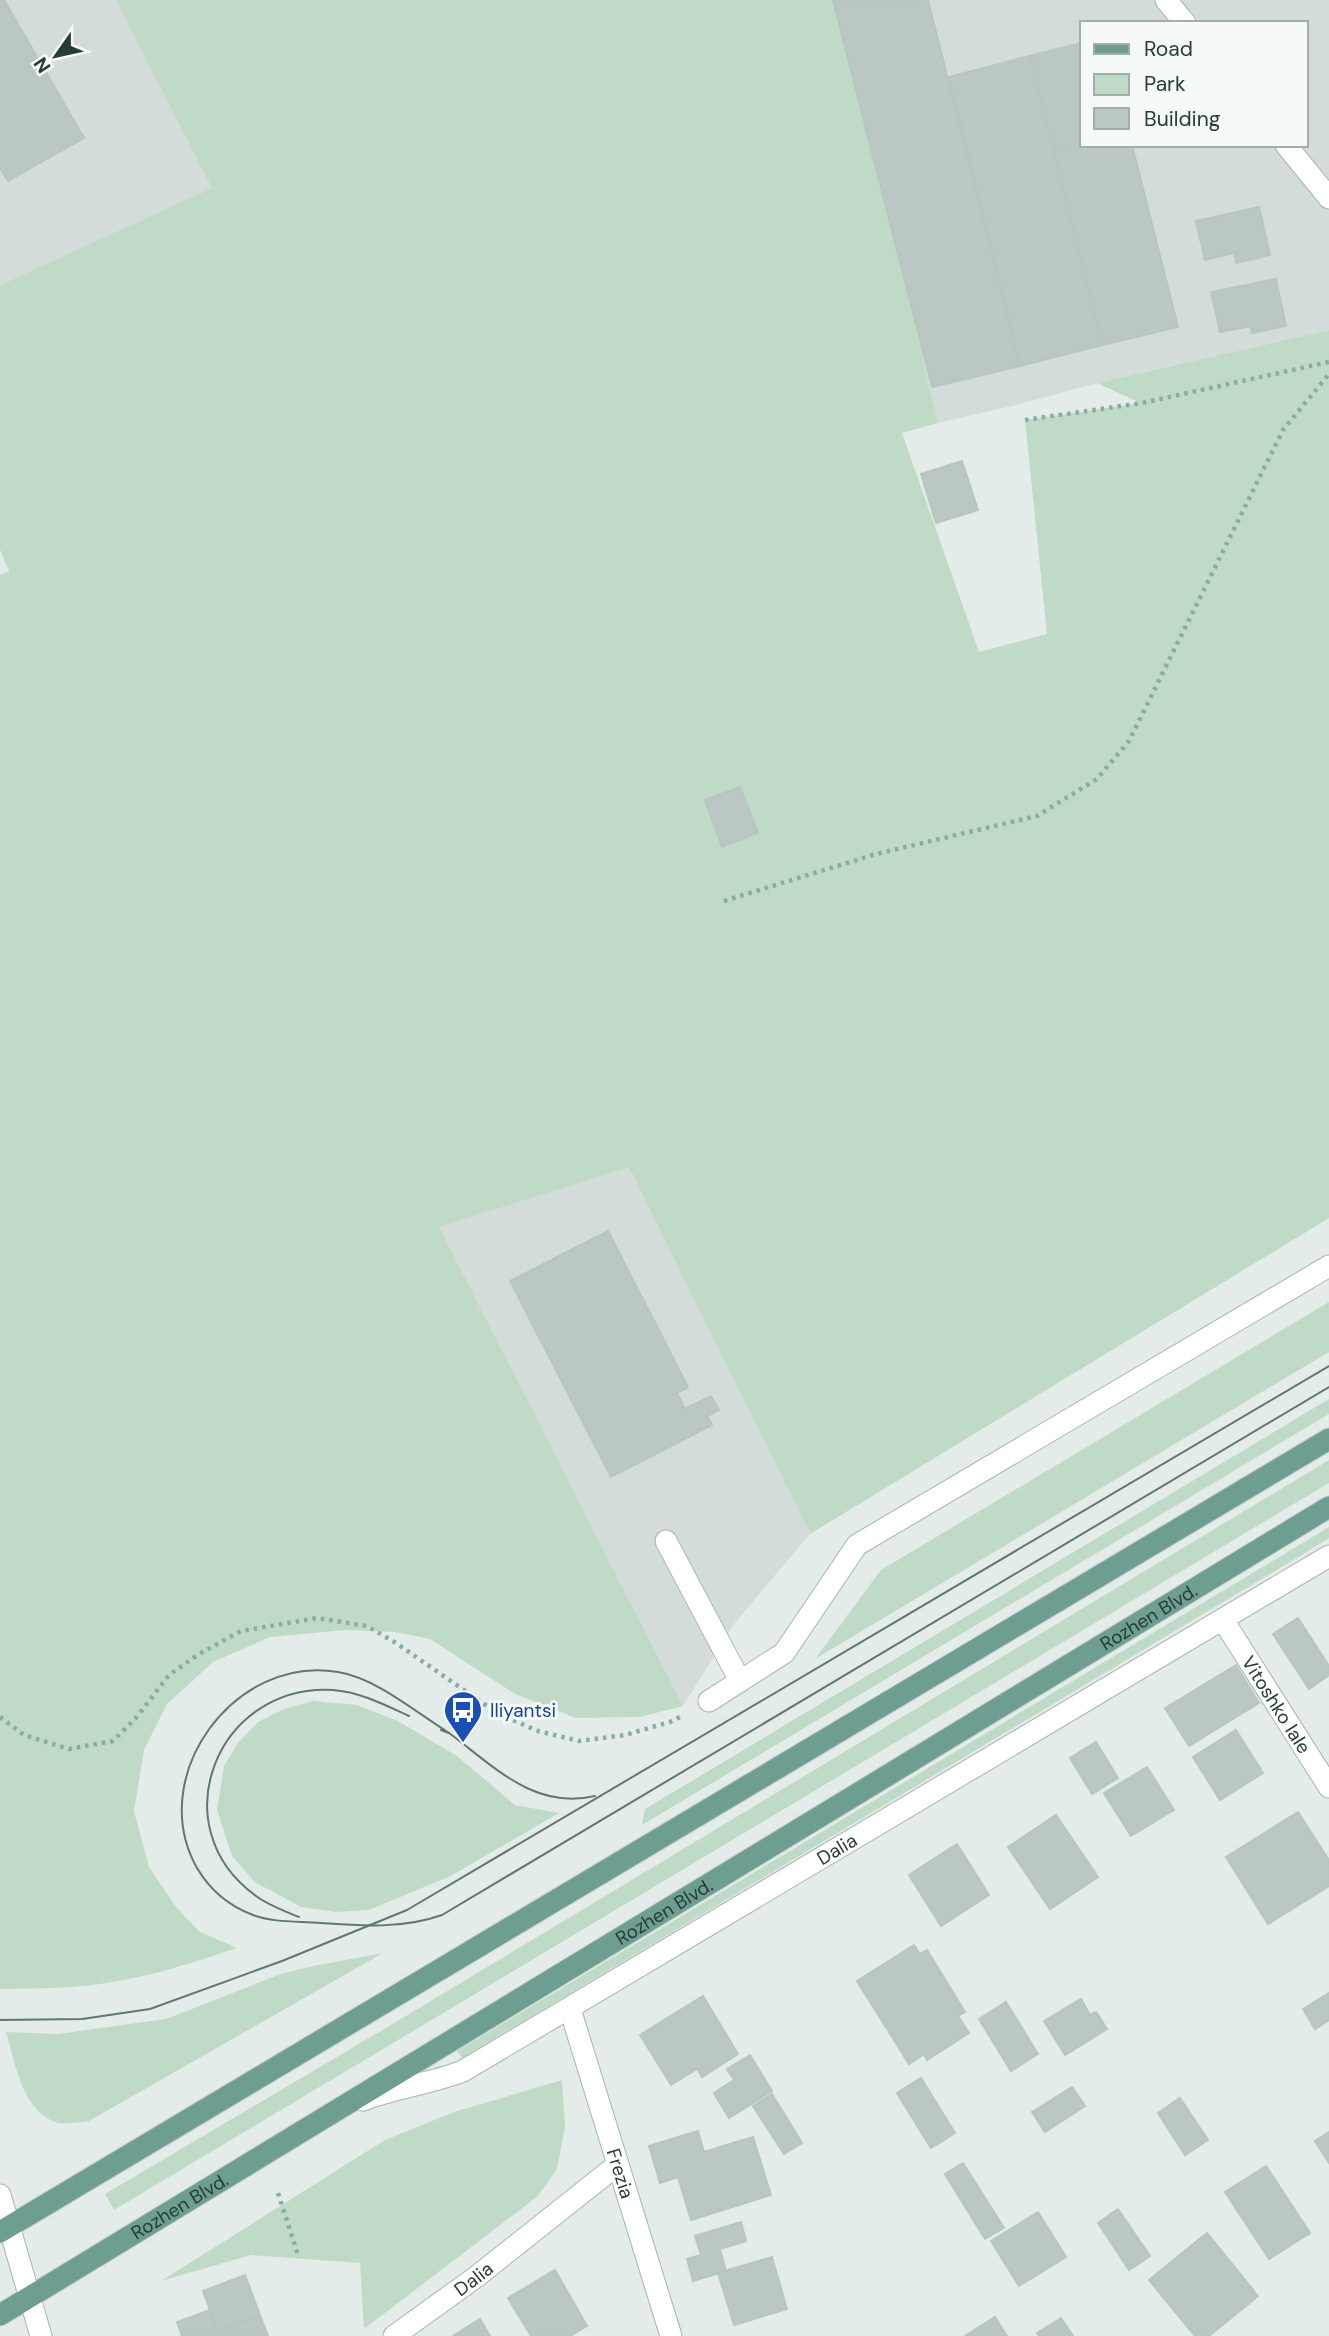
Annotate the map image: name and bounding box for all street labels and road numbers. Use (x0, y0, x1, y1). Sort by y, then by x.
street label: Rozhen Blvd. (1095, 1578, 1202, 1656)
street label: Vitoshko lale (1236, 1651, 1316, 1758)
street label: Dalia (812, 1828, 862, 1871)
street label: Rozhen Blvd. (611, 1873, 717, 1951)
street label: Frezia (601, 2145, 640, 2202)
street label: Rozhen Blvd. (126, 2167, 233, 2245)
street label: Dalia (449, 2256, 498, 2302)

